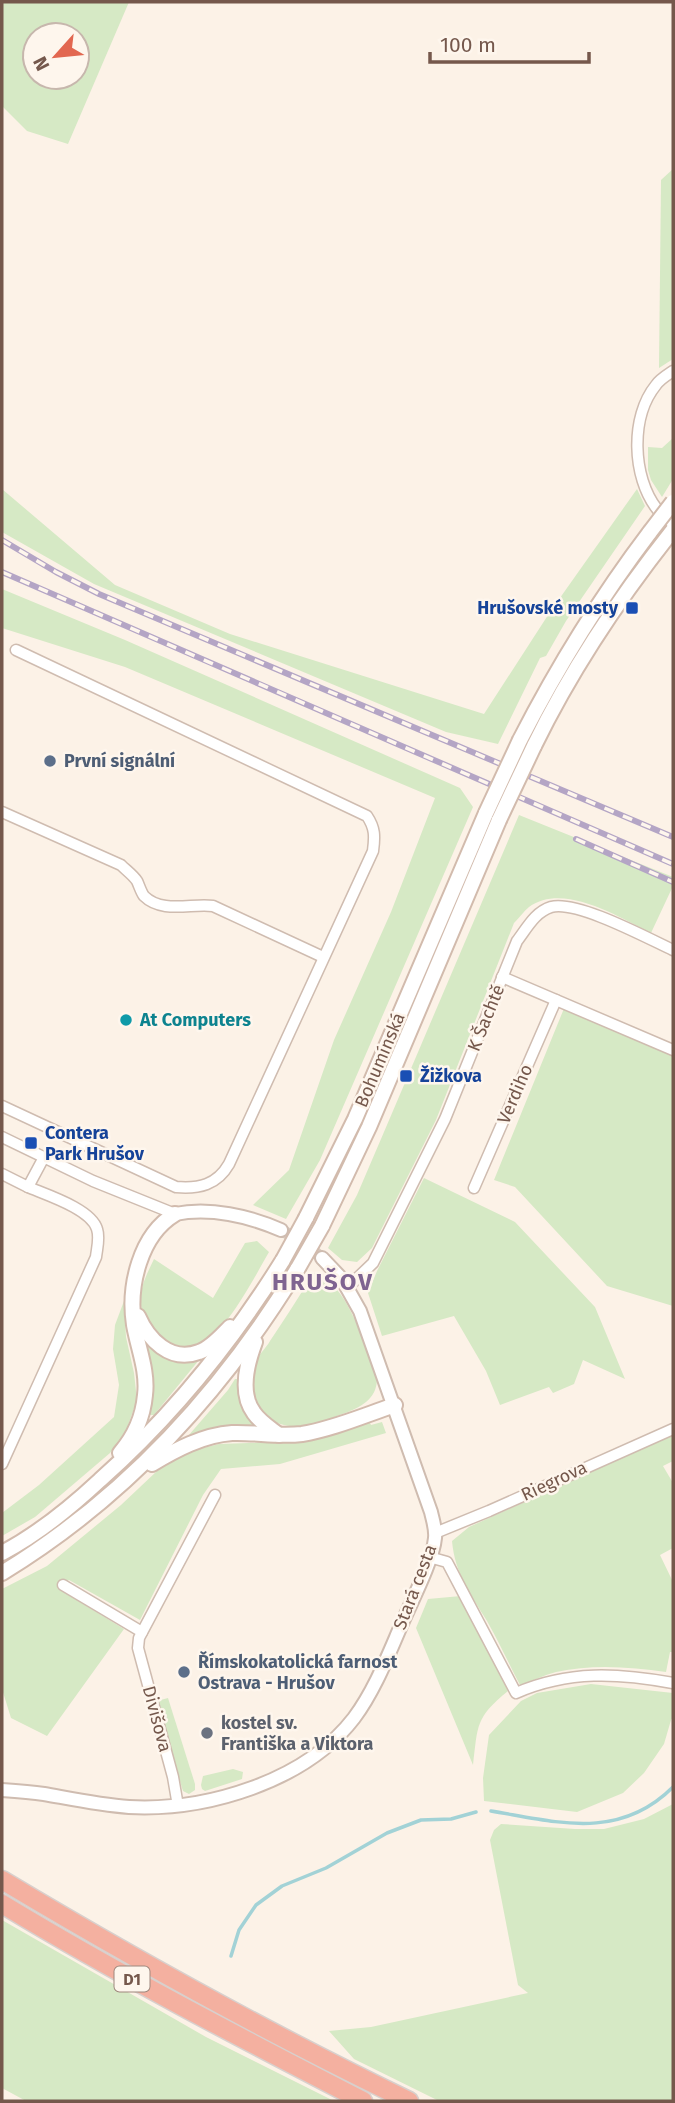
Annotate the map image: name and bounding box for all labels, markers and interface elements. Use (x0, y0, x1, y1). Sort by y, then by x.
north arrow (21, 21, 91, 91)
scale bar (430, 21, 589, 65)
text: 100 m (440, 32, 496, 58)
text: N (28, 53, 54, 74)
place label: Hrušovské mosty (477, 597, 619, 619)
marker: Hrušovské mosty (624, 600, 640, 616)
place label: První signální (64, 750, 175, 772)
marker: První signální (42, 753, 58, 769)
street label: K Šachtě (463, 981, 509, 1055)
place label: At Computers (139, 1009, 251, 1031)
street label: Bohumínská (350, 1009, 410, 1111)
marker: At Computers (118, 1012, 134, 1028)
street label: Verdiho (493, 1061, 537, 1127)
place label: Žižkova (420, 1064, 482, 1087)
marker: Žižkova (398, 1068, 414, 1084)
place label: Contera Park Hrušov (45, 1122, 145, 1165)
marker: Contera Park Hrušov (23, 1135, 39, 1151)
district label: HRUŠOV (272, 1267, 374, 1296)
street label: Riegrova (517, 1456, 591, 1506)
street label: Stará cesta (389, 1541, 441, 1633)
place label: Římskokatolická farnost Ostrava - Hrušov (198, 1650, 398, 1694)
marker: Římskokatolická farnost Ostrava - Hrušov (176, 1664, 192, 1680)
street label: Divišova (138, 1683, 176, 1755)
place label: kostel sv. Františka a Viktora (221, 1712, 374, 1755)
marker: kostel sv. Františka a Viktora (199, 1725, 215, 1741)
road number: D1 (114, 1966, 150, 1992)

